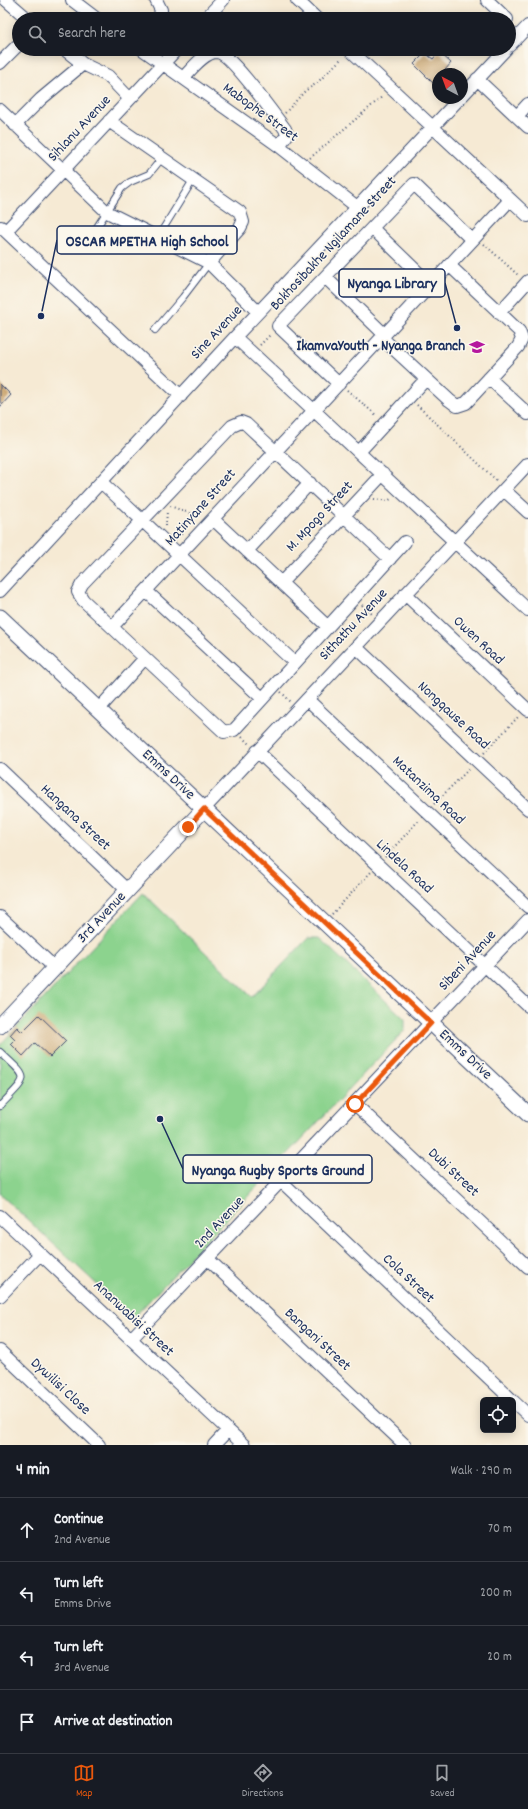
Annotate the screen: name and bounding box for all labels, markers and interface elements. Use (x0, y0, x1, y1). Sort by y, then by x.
search box (12, 12, 516, 56)
icon: search (26, 23, 48, 45)
text: Search here (58, 23, 126, 45)
north arrow (432, 68, 468, 104)
street label: Mabophe Street (217, 78, 303, 148)
street label: Sihlanu Avenue (43, 90, 117, 167)
street label: Bokhosibakhe Ngilamane Street (266, 171, 403, 316)
callout: OSCAR MPETHA High School (57, 226, 237, 254)
text: OSCAR MPETHA High School (65, 231, 229, 254)
callout: Nyanga Library (339, 269, 445, 297)
text: Nyanga Library (347, 273, 438, 296)
street label: Sine Avenue (186, 301, 248, 365)
place label: IkamvaYouth - Nyanga Branch (297, 336, 465, 358)
school or university icon: IkamvaYouth - Nyanga Branch (468, 338, 486, 356)
street label: Matinyane Street (160, 464, 242, 552)
street label: M. Mpogo Street (281, 476, 359, 557)
street label: Sithathu Avenue (315, 584, 394, 666)
street label: Owen Road (447, 611, 509, 671)
street label: Nongqause Road (412, 677, 494, 755)
street label: Emms Drive (136, 744, 200, 806)
street label: Matanzima Road (387, 751, 469, 831)
street label: Hangana Street (35, 780, 115, 857)
route end (179, 818, 197, 836)
street label: Lindela Road (370, 835, 438, 899)
street label: 3rd Avenue (72, 887, 132, 949)
street label: Sibeni Avenue (434, 925, 502, 997)
street label: Emms Drive (433, 1024, 497, 1086)
route start (346, 1095, 364, 1113)
street label: Dubi Street (422, 1143, 484, 1203)
callout: Nyanga Rugby Sports Ground (183, 1155, 372, 1183)
text: Nyanga Rugby Sports Ground (192, 1160, 364, 1183)
street label: 2nd Avenue (190, 1191, 250, 1254)
street label: Cola Street (377, 1249, 439, 1309)
street label: Ananwabisi Street (87, 1276, 179, 1363)
street label: Bangani Street (279, 1303, 356, 1377)
street label: Dywilisi Close (25, 1353, 95, 1421)
map controls (480, 1397, 516, 1433)
button: locate (480, 1397, 516, 1433)
text: 4 min (16, 1459, 50, 1483)
text: Walk · 290 m (450, 1462, 512, 1481)
text: Continue (54, 1509, 103, 1531)
icon: ahead (16, 1519, 38, 1541)
text: 70 m (488, 1520, 512, 1539)
text: 2nd Avenue (54, 1531, 110, 1550)
text: Turn left (54, 1573, 103, 1595)
icon: left (16, 1583, 38, 1605)
text: 200 m (480, 1584, 512, 1603)
text: Emms Drive (54, 1595, 111, 1614)
text: Turn left (54, 1637, 103, 1659)
icon: left (16, 1647, 38, 1669)
text: 20 m (487, 1648, 512, 1667)
text: 3rd Avenue (54, 1659, 109, 1678)
icon: arrive (16, 1711, 38, 1733)
text: Arrive at destination (54, 1711, 172, 1733)
tab: Map (73, 1762, 95, 1802)
tab: Directions (242, 1762, 284, 1802)
tab: Saved (430, 1762, 455, 1802)

